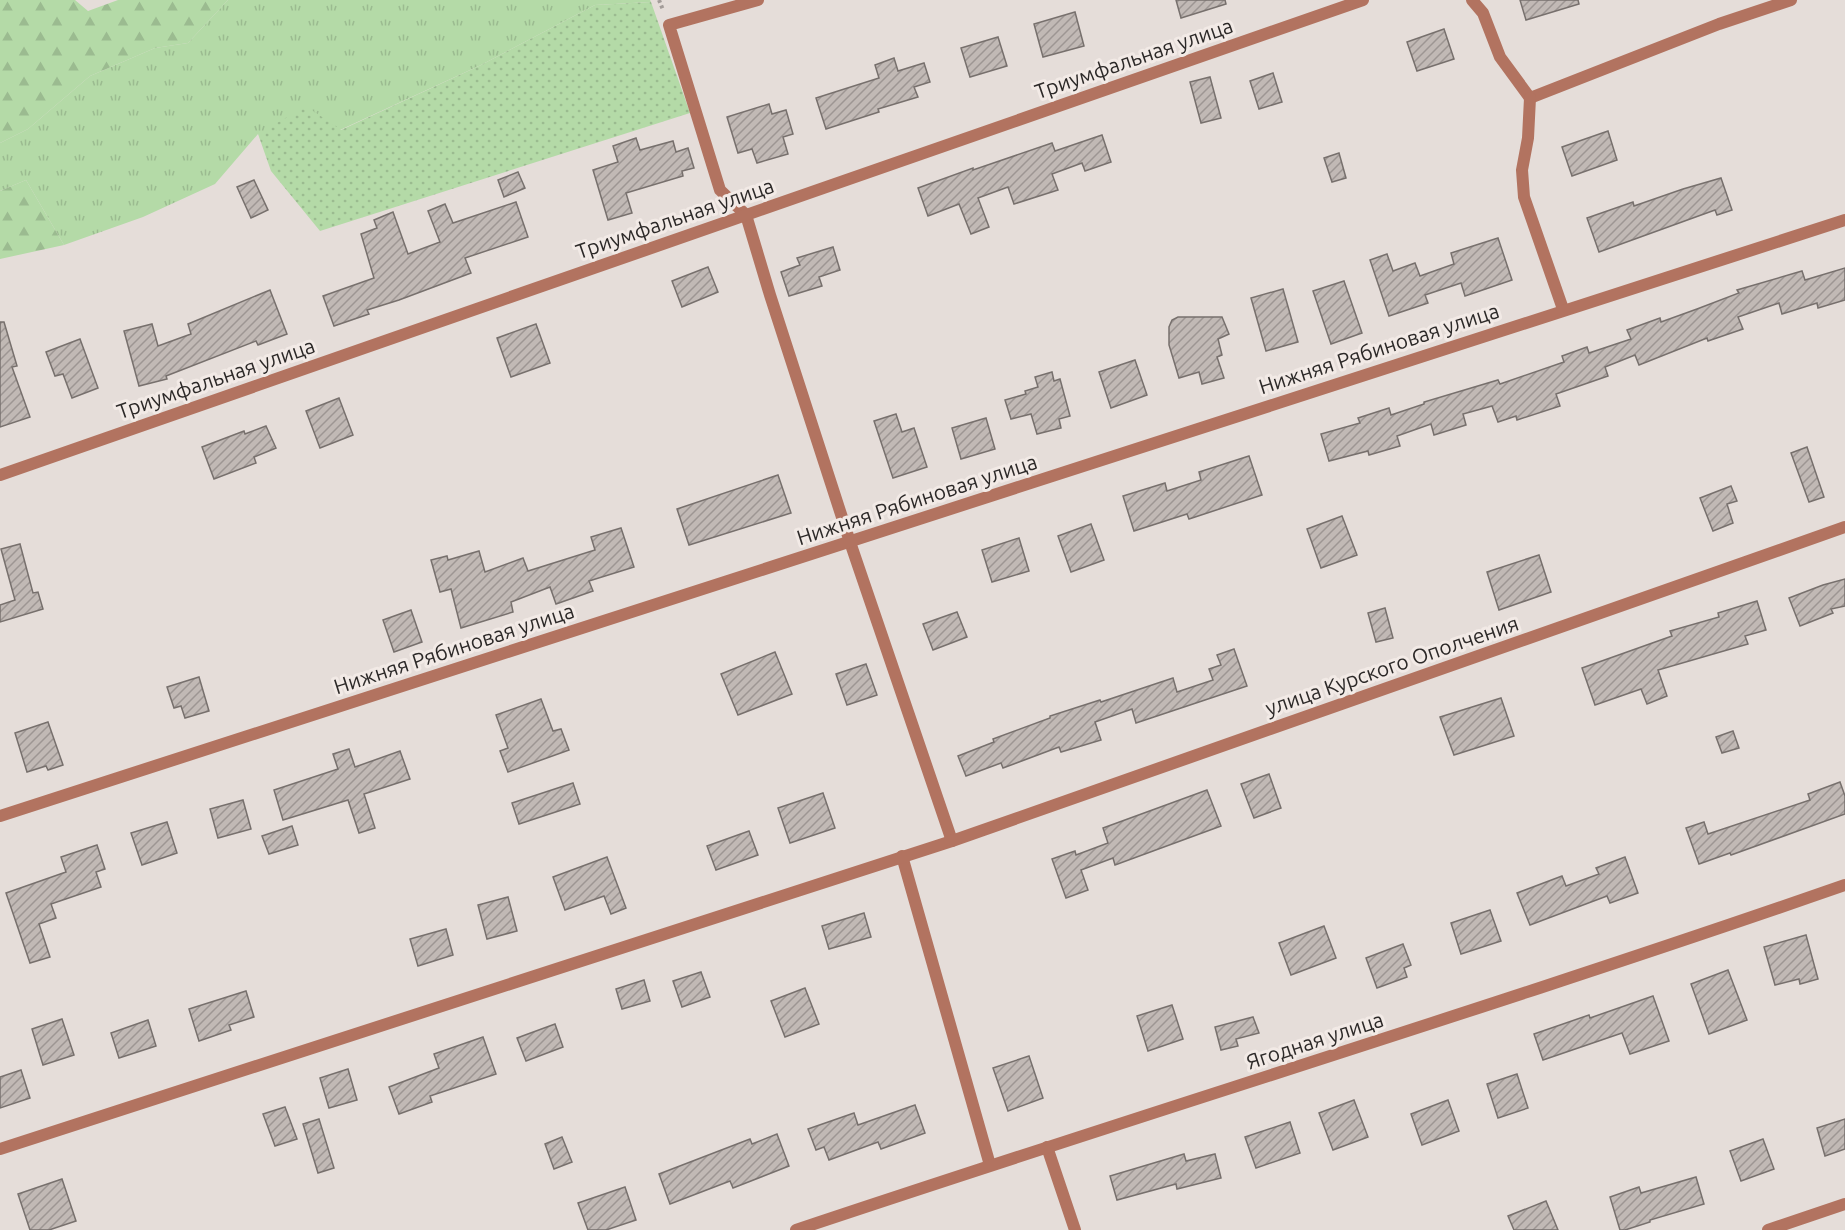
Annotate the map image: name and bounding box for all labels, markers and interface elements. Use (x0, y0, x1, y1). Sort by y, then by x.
street label: Триумфальная улица (1032, 13, 1236, 103)
street label: Триумфальная улица (573, 173, 777, 263)
street label: Нижняя Рябиновая улица (1255, 298, 1502, 398)
street label: Триумфальная улица (114, 333, 318, 423)
street label: Нижняя Рябиновая улица (793, 449, 1040, 549)
street label: Нижняя Рябиновая улица (330, 598, 577, 698)
street label: улица Курского Ополчения (1262, 610, 1521, 720)
street label: Ягодная улица (1243, 1007, 1386, 1074)

